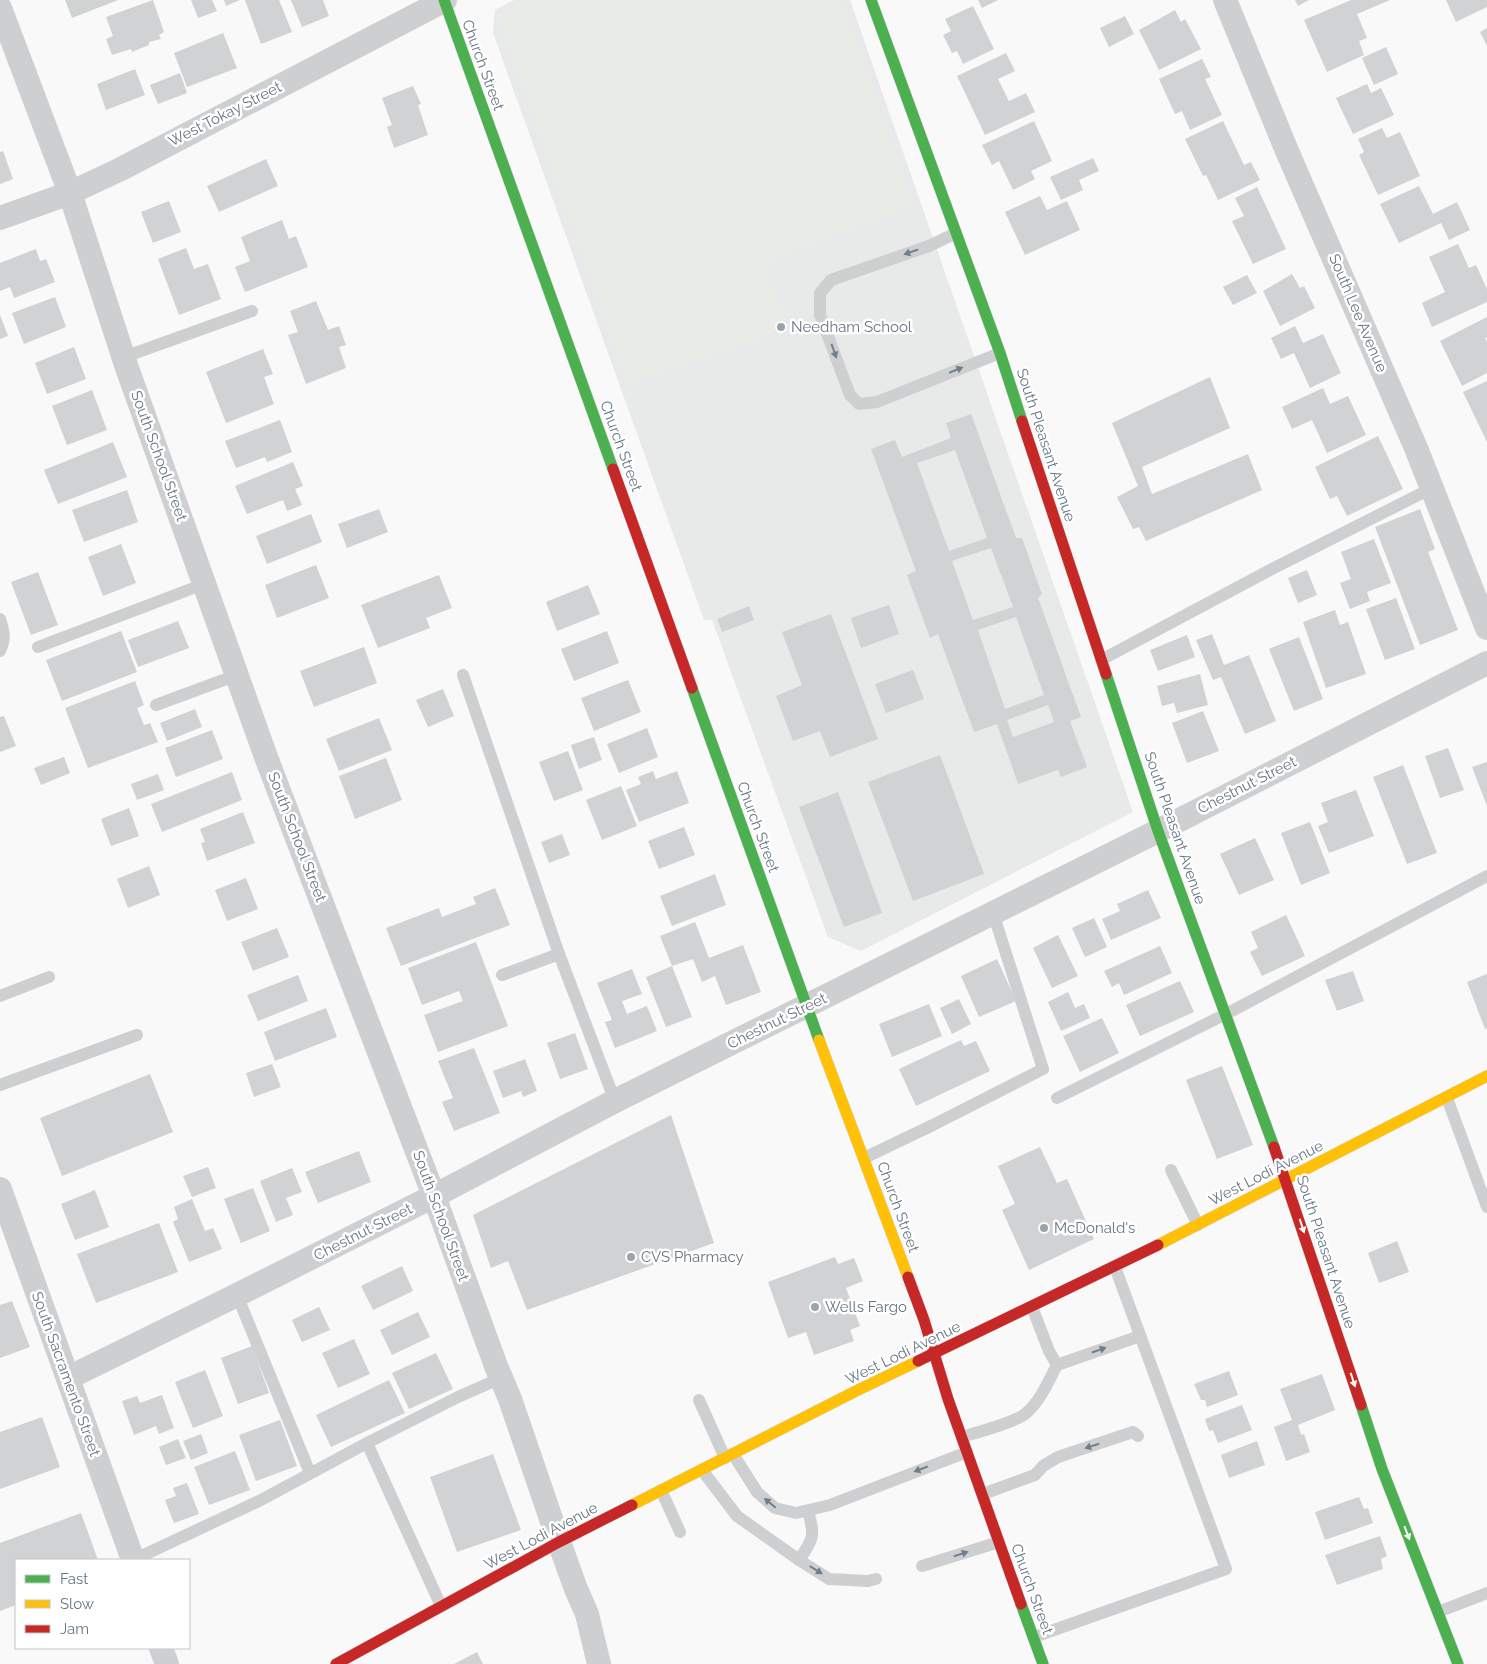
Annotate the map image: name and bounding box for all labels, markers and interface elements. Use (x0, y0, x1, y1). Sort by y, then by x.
street label: Church Street (458, 17, 508, 113)
street label: West Tokay Street (165, 78, 285, 150)
one-way arrow (904, 249, 919, 256)
street label: South Lee Avenue (1325, 251, 1391, 375)
place label: Needham School (791, 318, 913, 336)
marker: Needham School (775, 321, 787, 333)
one-way arrow (831, 344, 838, 359)
one-way arrow (949, 366, 964, 374)
street label: South Pleasant Avenue (1013, 366, 1079, 524)
street label: South School Street (127, 388, 191, 524)
street label: Church Street (596, 398, 646, 494)
street label: South Pleasant Avenue (1140, 749, 1210, 907)
street label: Chestnut Street (1195, 752, 1299, 818)
street label: South School Street (264, 770, 330, 904)
street label: Church Street (733, 779, 783, 875)
street label: Chestnut Street (724, 989, 830, 1053)
street label: West Lodi Avenue (1206, 1136, 1326, 1210)
street label: South School Street (409, 1148, 473, 1284)
street label: Church Street (873, 1159, 923, 1255)
street label: South Pleasant Avenue (1293, 1173, 1359, 1331)
street label: Chestnut Street (311, 1199, 415, 1265)
one-way arrow (1299, 1218, 1306, 1233)
place label: McDonald's (1054, 1219, 1135, 1237)
marker: McDonald's (1038, 1222, 1050, 1234)
place label: CVS Pharmacy (641, 1248, 744, 1266)
marker: CVS Pharmacy (625, 1251, 637, 1263)
street label: South Sacramento Street (28, 1289, 104, 1459)
place label: Wells Fargo (825, 1298, 907, 1316)
marker: Wells Fargo (809, 1301, 821, 1313)
street label: West Lodi Avenue (843, 1317, 964, 1389)
one-way arrow (1091, 1346, 1106, 1354)
one-way arrow (1349, 1373, 1357, 1388)
one-way arrow (1085, 1443, 1100, 1450)
one-way arrow (914, 1465, 929, 1473)
one-way arrow (764, 1497, 776, 1509)
street label: West Lodi Avenue (481, 1498, 601, 1573)
one-way arrow (1403, 1526, 1411, 1541)
street label: Church Street (1007, 1541, 1057, 1637)
one-way arrow (953, 1550, 968, 1557)
legend (15, 1559, 190, 1649)
one-way arrow (809, 1565, 822, 1575)
text: Fast (60, 1570, 88, 1588)
text: Slow (60, 1595, 94, 1613)
text: Jam (60, 1620, 89, 1638)

